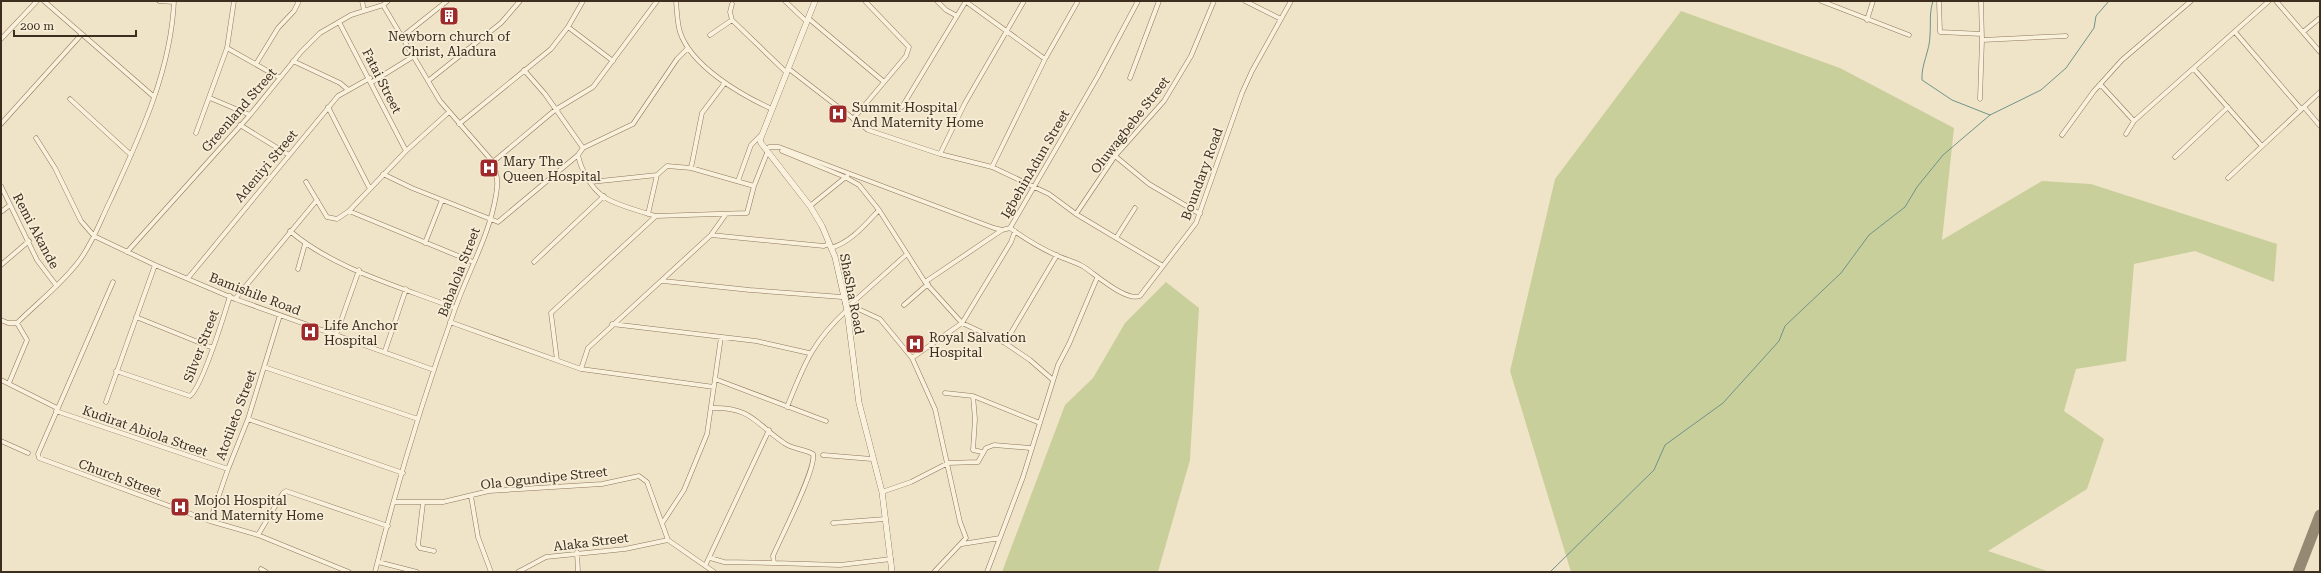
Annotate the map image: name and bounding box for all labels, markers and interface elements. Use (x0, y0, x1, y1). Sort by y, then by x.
building icon: Newborn church of Christ, Aladura (438, 5, 460, 27)
scale bar (14, 12, 136, 38)
text: 200 m (20, 19, 54, 33)
place label: Newborn church of Christ, Aladura (388, 29, 511, 59)
street label: Fatai Street (359, 46, 405, 116)
street label: Greenland Street (198, 65, 280, 155)
street label: Oluwagbebe Street (1087, 73, 1173, 176)
place label: Summit Hospital And Maternity Home (852, 100, 984, 130)
hospital icon: Summit Hospital And Maternity Home (827, 103, 849, 125)
street label: IgbehinAdun Street (998, 107, 1072, 221)
street label: Boundary Road (1178, 125, 1226, 222)
street label: Adeniyi Street (231, 127, 301, 205)
place label: Mary The Queen Hospital (503, 154, 601, 184)
hospital icon: Mary The Queen Hospital (478, 157, 500, 179)
street label: Remi Akande (10, 191, 62, 271)
street label: Babalola Street (435, 225, 483, 319)
street label: ShaSha Road (837, 252, 867, 336)
street label: Bamishile Road (207, 270, 304, 319)
street label: Silver Street (180, 307, 222, 384)
place label: Life Anchor Hospital (324, 318, 399, 348)
hospital icon: Life Anchor Hospital (299, 321, 321, 343)
place label: Royal Salvation Hospital (929, 330, 1027, 360)
hospital icon: Royal Salvation Hospital (904, 333, 926, 355)
street label: Atotileto Street (213, 368, 259, 462)
street label: Kudirat Abiola Street (80, 403, 210, 460)
street label: Church Street (76, 456, 164, 500)
street label: Ola Ogundipe Street (480, 464, 608, 492)
place label: Mojol Hospital and Maternity Home (194, 493, 324, 523)
hospital icon: Mojol Hospital and Maternity Home (169, 496, 191, 518)
street label: Alaka Street (552, 530, 630, 554)

